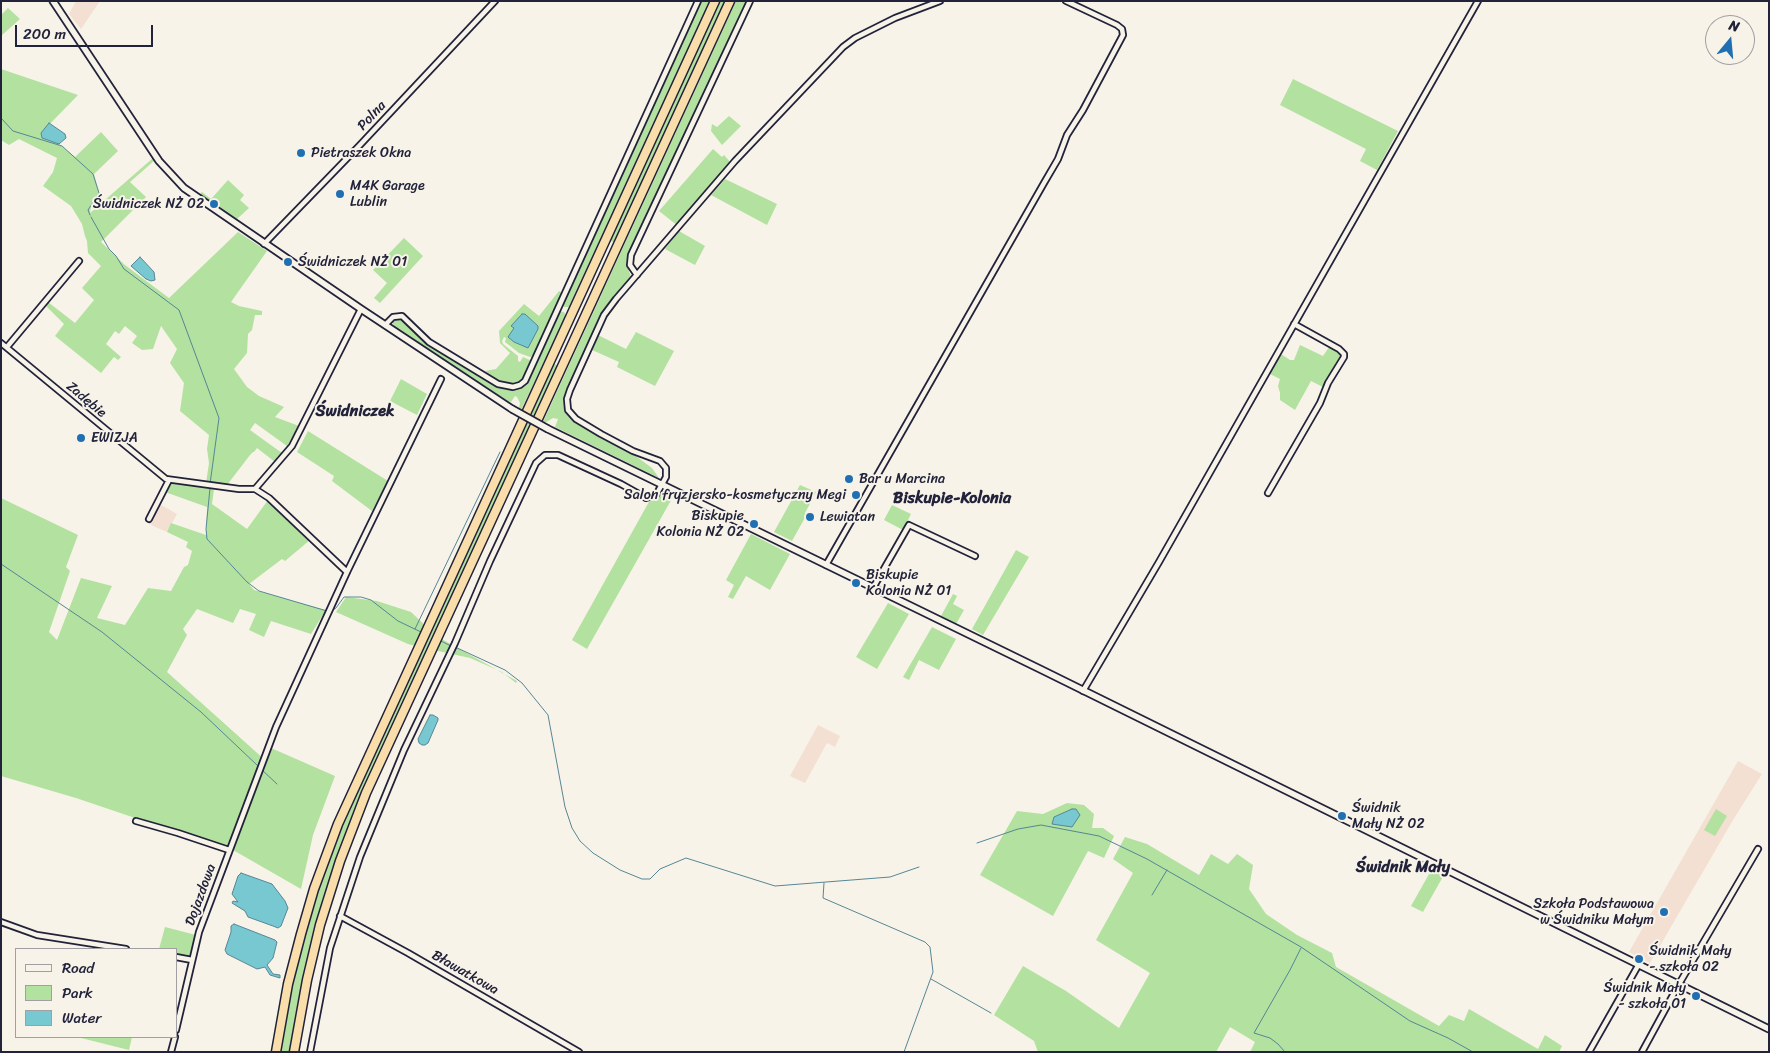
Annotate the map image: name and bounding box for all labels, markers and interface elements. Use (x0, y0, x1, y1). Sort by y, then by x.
text: N (1726, 13, 1743, 40)
scale bar (18, 15, 155, 47)
north arrow (1705, 15, 1755, 65)
text: 200 m (23, 21, 66, 47)
street label: Polna (354, 98, 390, 134)
place label: Pietraszek Okna (311, 145, 411, 161)
marker: Pietraszek Okna (295, 147, 307, 159)
place label: M4K Garage Lublin (350, 178, 425, 210)
marker: M4K Garage Lublin (334, 188, 346, 200)
place label: Świdniczek NŻ 02 (93, 196, 204, 212)
marker: Świdniczek NŻ 02 (208, 198, 220, 210)
place label: Świdniczek NŻ 01 (298, 254, 407, 270)
marker: Świdniczek NŻ 01 (282, 256, 294, 268)
street label: Zadębie (62, 378, 110, 422)
district label: Świdniczek (316, 402, 394, 422)
place label: EWIZJA (91, 430, 138, 446)
marker: EWIZJA (75, 432, 87, 444)
place label: Bar u Marcina (859, 471, 945, 487)
marker: Bar u Marcina (843, 473, 855, 485)
place label: Salon fryzjersko-kosmetyczny Megi (624, 487, 846, 503)
marker: Salon fryzjersko-kosmetyczny Megi (850, 489, 862, 501)
district label: Biskupie-Kolonia (893, 489, 1011, 509)
place label: Biskupie Kolonia NŻ 02 (657, 508, 744, 540)
place label: Lewiatan (820, 509, 875, 525)
marker: Lewiatan (804, 511, 816, 523)
marker: Biskupie Kolonia NŻ 02 (748, 518, 760, 530)
place label: Biskupie Kolonia NŻ 01 (866, 567, 951, 600)
marker: Biskupie Kolonia NŻ 01 (850, 577, 862, 589)
place label: Świdnik Mały NŻ 02 (1352, 800, 1425, 832)
marker: Świdnik Mały NŻ 02 (1336, 810, 1348, 822)
district label: Świdnik Mały (1356, 858, 1450, 878)
street label: Dojazdowa (182, 862, 220, 928)
place label: Szkoła Podstawowa w Świdniku Małym (1533, 896, 1654, 929)
marker: Szkoła Podstawowa w Świdniku Małym (1658, 906, 1670, 918)
place label: Świdnik Mały - szkoła 02 (1649, 943, 1732, 976)
street label: Bławatkowa (429, 947, 501, 999)
legend (15, 948, 178, 1038)
marker: Świdnik Mały - szkoła 02 (1633, 953, 1645, 965)
text: Road (62, 955, 94, 981)
text: Park (62, 980, 93, 1006)
place label: Świdnik Mały - szkoła 01 (1603, 980, 1686, 1012)
marker: Świdnik Mały - szkoła 01 (1690, 990, 1702, 1002)
text: Water (62, 1005, 102, 1031)

